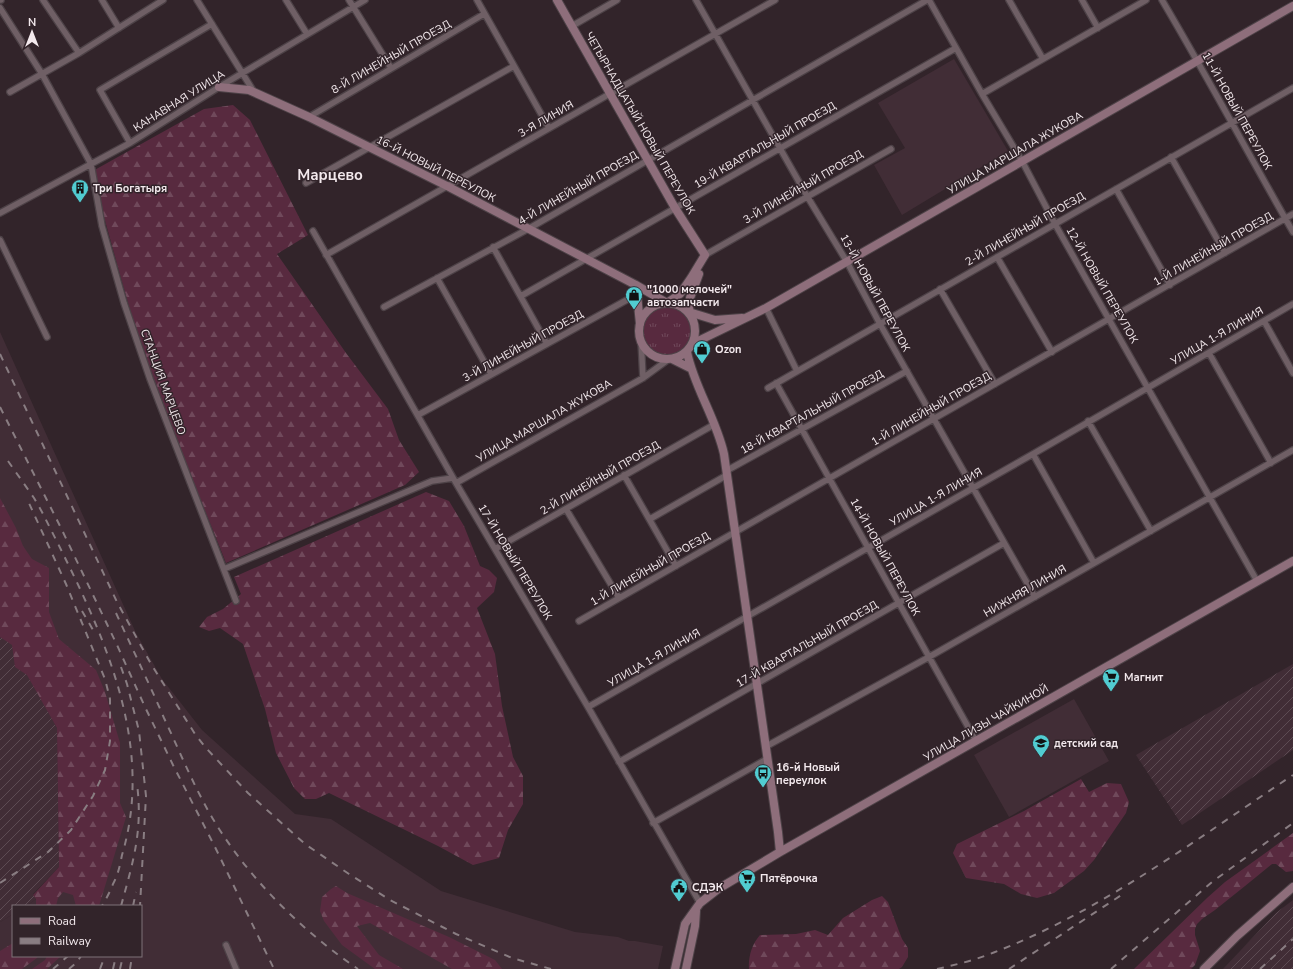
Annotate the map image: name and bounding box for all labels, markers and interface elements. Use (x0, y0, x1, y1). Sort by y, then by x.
north arrow (12, 12, 52, 52)
text: N (28, 15, 36, 30)
street label: 8-Й ЛИНЕЙНЫЙ ПРОЕЗД (328, 16, 454, 97)
street label: ЧЕТЫРНАДЦАТЫЙ НОВЫЙ ПЕРЕУЛОК (582, 29, 698, 217)
street label: 11-Й НОВЫЙ ПЕРЕУЛОК (1198, 50, 1276, 172)
street label: КАНАВНАЯ УЛИЦА (130, 67, 228, 135)
street label: 3-Я ЛИНИЯ (516, 97, 576, 141)
street label: 19-Й КВАРТАЛЬНЫЙ ПРОЕЗД (691, 98, 839, 192)
street label: УЛИЦА МАРШАЛА ЖУКОВА (944, 108, 1086, 199)
street label: 16-Й НОВЫЙ ПЕРЕУЛОК (374, 132, 498, 206)
street label: 3-Й ЛИНЕЙНЫЙ ПРОЕЗД (740, 146, 866, 227)
street label: 4-Й ЛИНЕЙНЫЙ ПРОЕЗД (515, 147, 641, 228)
district label: Марцево (297, 165, 363, 185)
building icon: Три Богатыря (70, 178, 90, 203)
place label: Три Богатыря (93, 181, 167, 196)
street label: 2-Й ЛИНЕЙНЫЙ ПРОЕЗД (962, 188, 1088, 269)
street label: 1-Й ЛИНЕЙНЫЙ ПРОЕЗД (1150, 208, 1276, 289)
street label: 12-Й НОВЫЙ ПЕРЕУЛОК (1062, 224, 1142, 346)
street label: 13-Й НОВЫЙ ПЕРЕУЛОК (836, 232, 914, 354)
place label: "1000 мелочей" автозапчасти (647, 282, 732, 310)
shop icon: "1000 мелочей" автозапчасти (624, 285, 644, 310)
street label: УЛИЦА 1-Я ЛИНИЯ (1167, 303, 1266, 369)
street label: 3-Й ЛИНЕЙНЫЙ ПРОЕЗД (460, 306, 586, 385)
street label: СТАНЦИЯ МАРЦЕВО (137, 327, 189, 437)
shop icon: Ozon (692, 339, 712, 364)
place label: Ozon (715, 342, 742, 357)
street label: 18-Й КВАРТАЛЬНЫЙ ПРОЕЗД (738, 366, 887, 458)
street label: 1-Й ЛИНЕЙНЫЙ ПРОЕЗД (868, 368, 994, 449)
street label: УЛИЦА МАРШАЛА ЖУКОВА (473, 376, 615, 467)
street label: 2-Й ЛИНЕЙНЫЙ ПРОЕЗД (537, 437, 663, 518)
street label: УЛИЦА 1-Я ЛИНИЯ (886, 464, 985, 530)
street label: 14-Й НОВЫЙ ПЕРЕУЛОК (846, 496, 924, 618)
street label: 17-Й НОВЫЙ ПЕРЕУЛОК (475, 501, 555, 623)
street label: 1-Й ЛИНЕЙНЫЙ ПРОЕЗД (587, 528, 713, 609)
street label: НИЖНЯЯ ЛИНИЯ (981, 561, 1069, 621)
street label: 17-Й КВАРТАЛЬНЫЙ ПРОЕЗД (733, 597, 881, 691)
street label: УЛИЦА 1-Я ЛИНИЯ (604, 625, 703, 691)
supermarket icon: Магнит (1101, 667, 1121, 692)
place label: Магнит (1124, 670, 1164, 685)
street label: УЛИЦА ЛИЗЫ ЧАЙКИНОЙ (920, 681, 1051, 766)
school or university icon: детский сад (1031, 733, 1051, 758)
place label: детский сад (1054, 736, 1118, 751)
place label: 16-й Новый переулок (776, 760, 840, 788)
bus stop icon: 16-й Новый переулок (753, 763, 773, 788)
supermarket icon: Пятёрочка (737, 868, 757, 893)
place label: Пятёрочка (760, 871, 818, 886)
public building icon: СДЭК (669, 877, 689, 902)
place label: СДЭК (692, 880, 724, 895)
legend (12, 905, 142, 957)
text: Road (48, 913, 76, 929)
text: Railway (48, 933, 92, 949)

